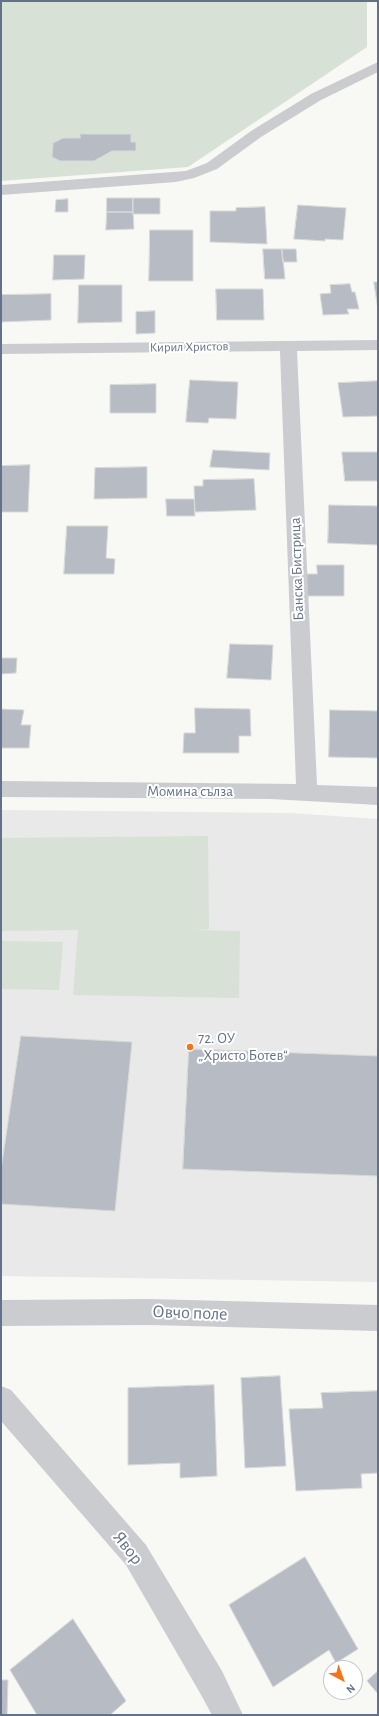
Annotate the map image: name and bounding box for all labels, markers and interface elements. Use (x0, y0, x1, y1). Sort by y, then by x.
street label: Кирил Христов (149, 339, 229, 355)
street label: Банска Бистрица (286, 517, 308, 621)
street label: Момина сълза (147, 782, 233, 800)
place label: 72. ОУ „Христо Ботев“ (198, 1029, 288, 1064)
marker: 72. ОУ „Христо Ботев“ (185, 1042, 195, 1052)
street label: Овчо поле (152, 1301, 228, 1325)
street label: Явор (108, 1527, 148, 1569)
north arrow (323, 1660, 363, 1700)
text: N (344, 1682, 357, 1695)

